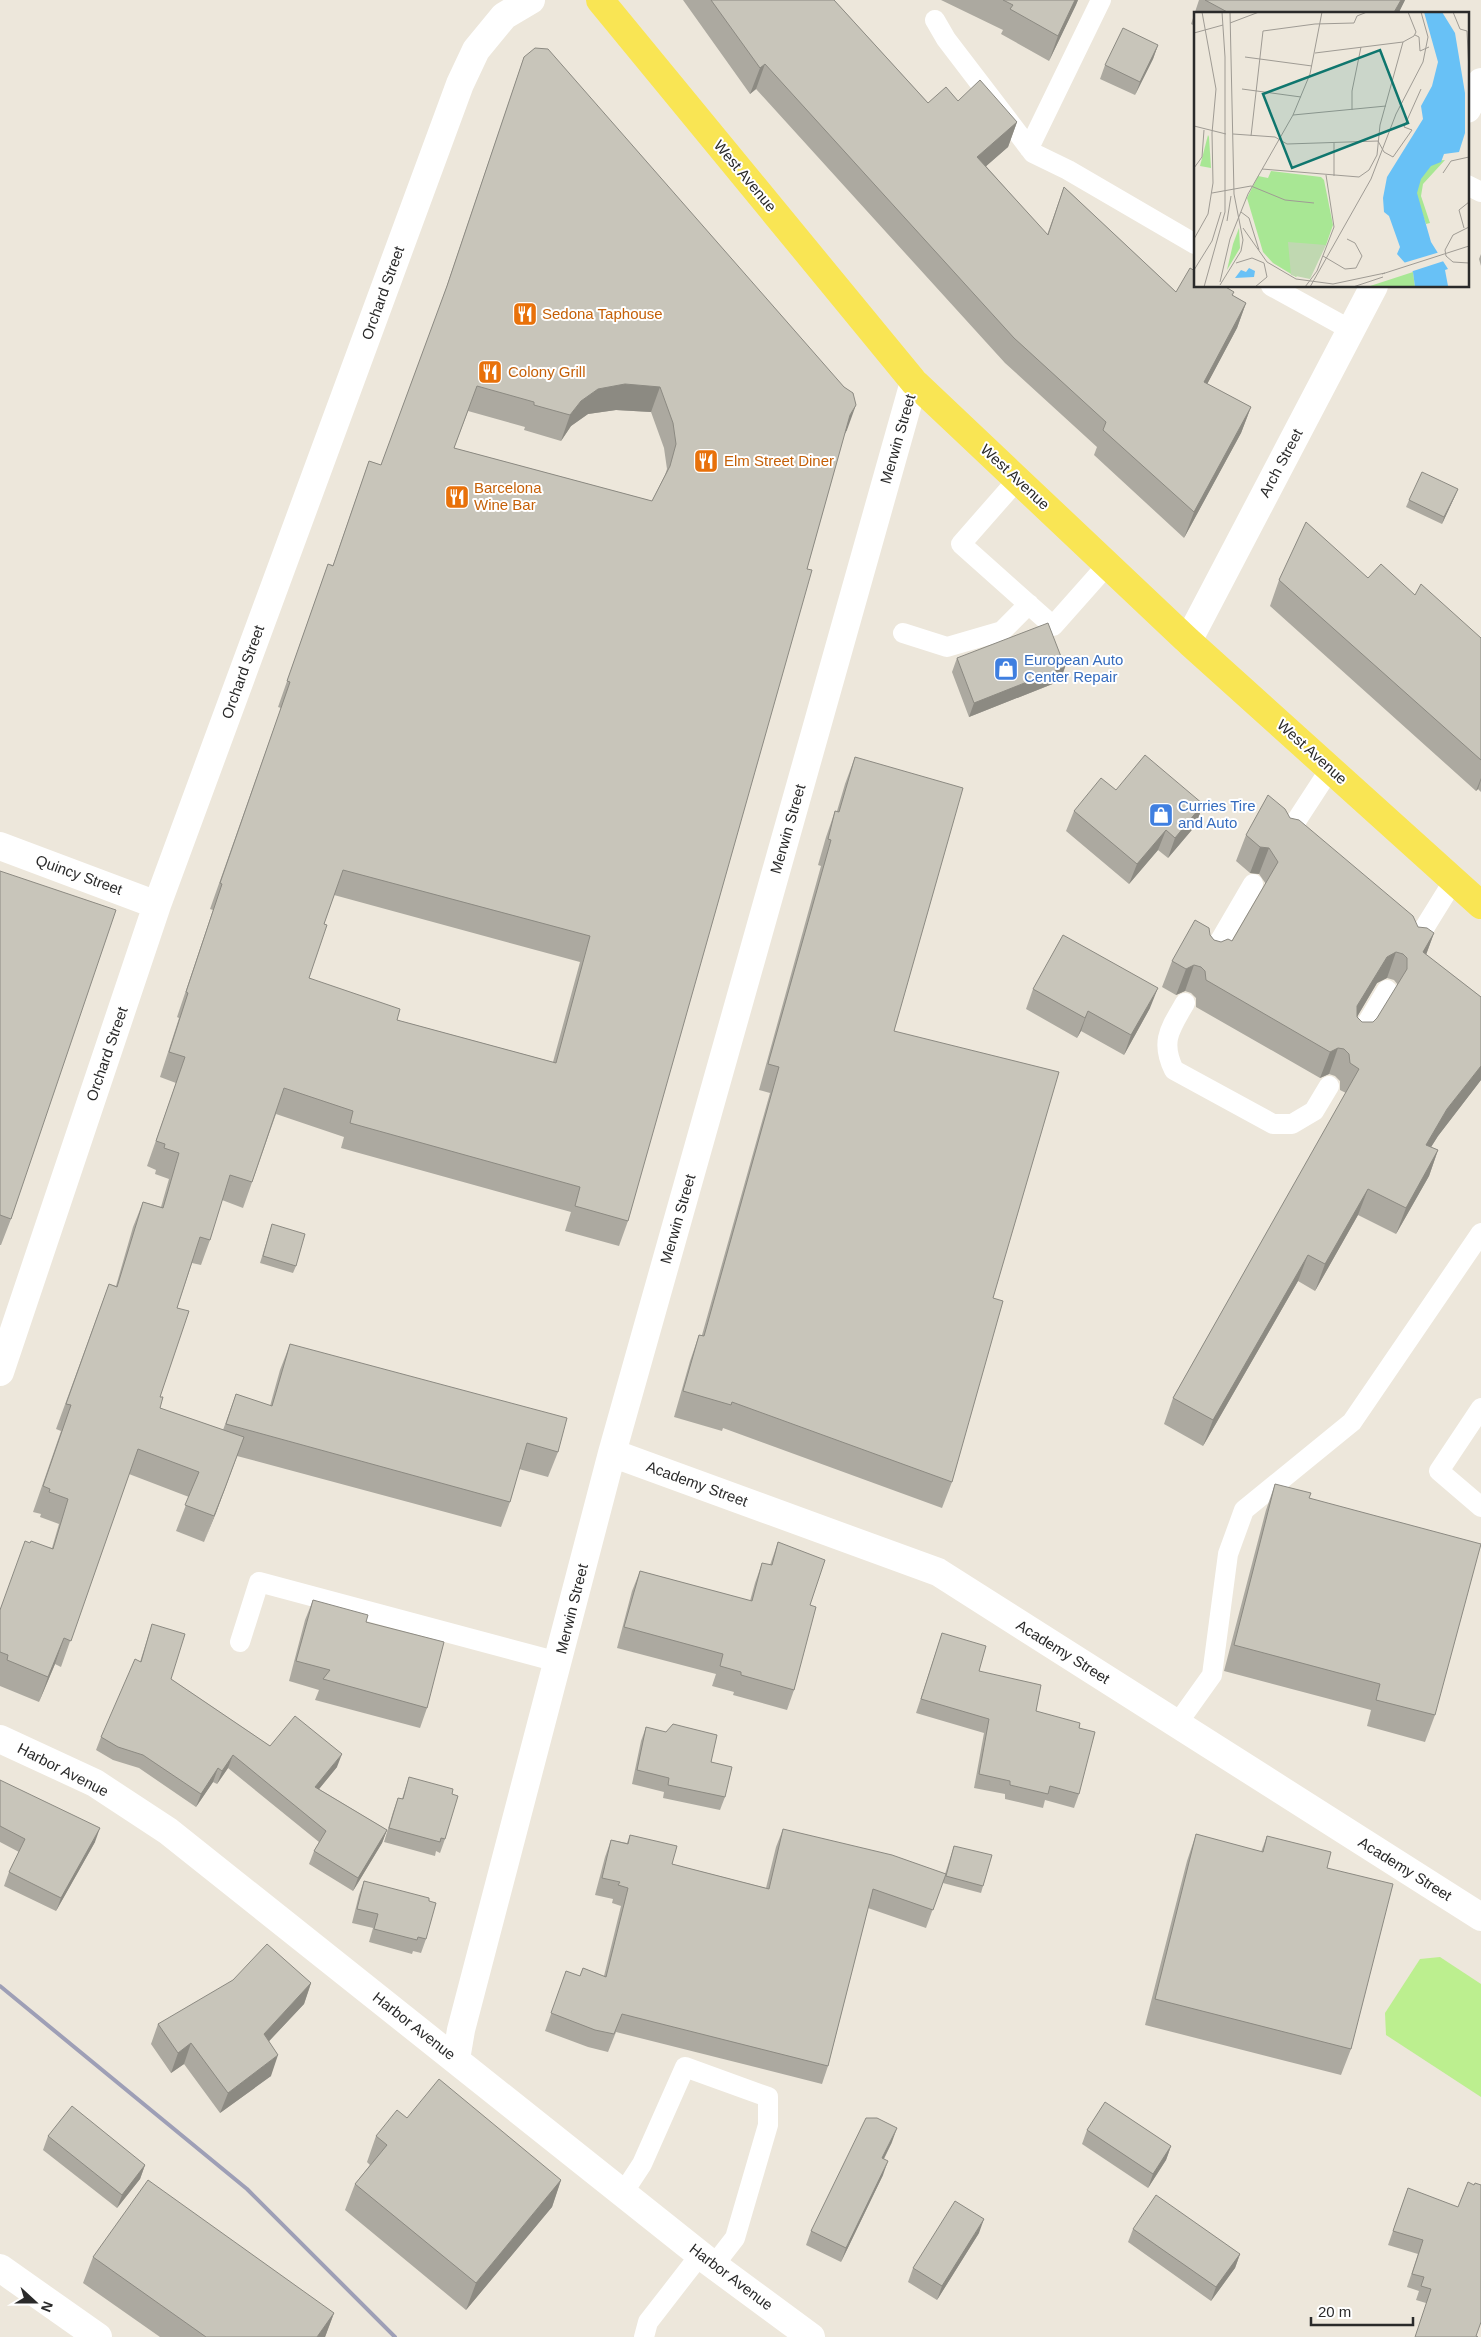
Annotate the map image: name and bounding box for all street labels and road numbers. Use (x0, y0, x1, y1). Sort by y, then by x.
street label: West Avenue (711, 137, 780, 215)
street label: Orchard Street (358, 243, 408, 342)
street label: Merwin Street (877, 391, 919, 486)
street label: Arch Street (1255, 425, 1306, 500)
street label: West Avenue (977, 440, 1053, 513)
street label: Orchard Street (218, 622, 268, 721)
street label: West Avenue (1274, 716, 1351, 787)
street label: Merwin Street (767, 781, 809, 876)
street label: Quincy Street (34, 851, 126, 898)
street label: Orchard Street (82, 1004, 131, 1103)
street label: Merwin Street (657, 1171, 699, 1266)
street label: Academy Street (644, 1457, 751, 1510)
street label: Merwin Street (552, 1561, 591, 1656)
street label: Academy Street (1014, 1616, 1114, 1687)
street label: Harbor Avenue (15, 1739, 112, 1800)
street label: Academy Street (1356, 1833, 1456, 1904)
street label: Harbor Avenue (370, 1988, 459, 2063)
street label: Harbor Avenue (686, 2240, 776, 2313)

